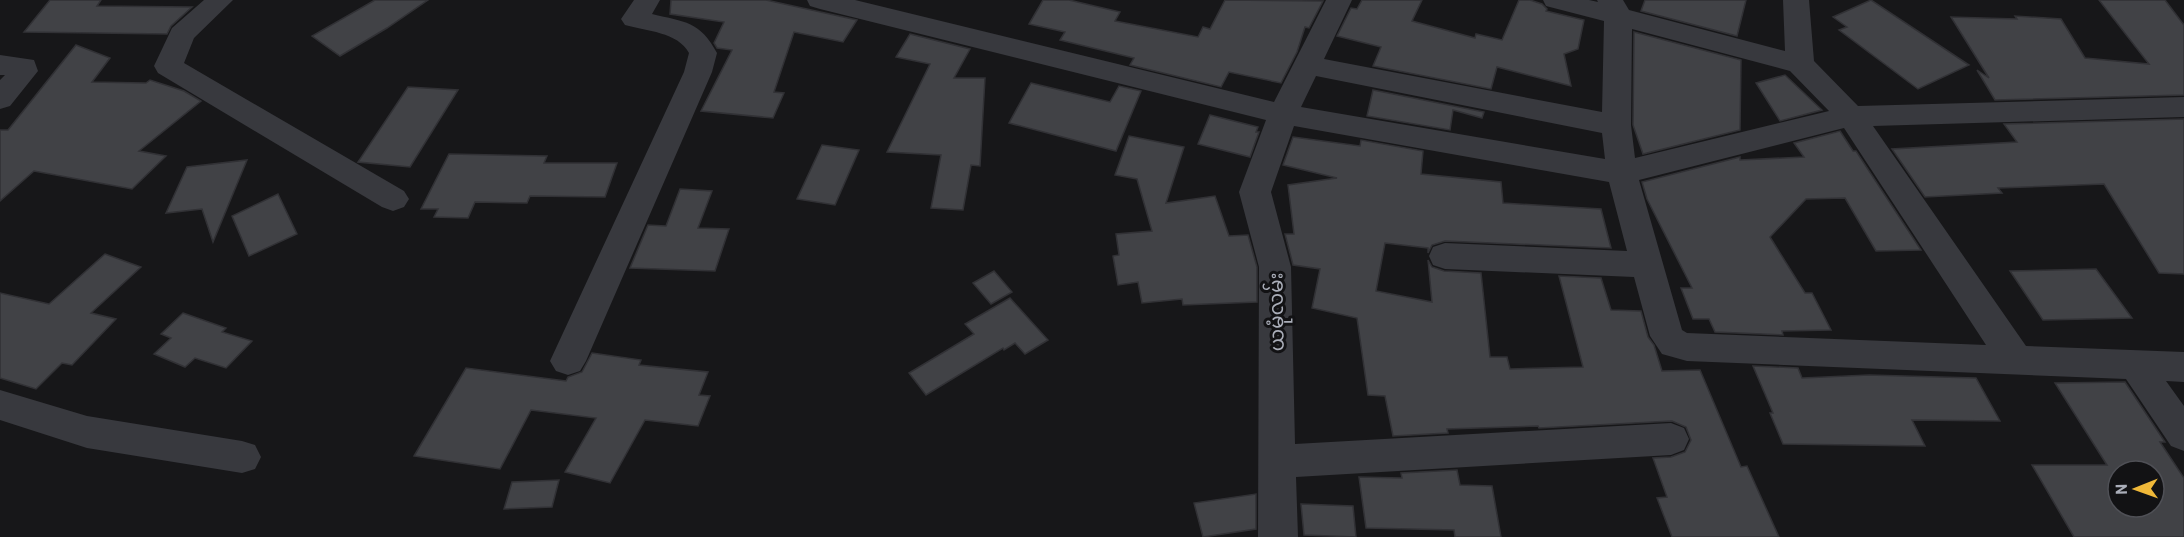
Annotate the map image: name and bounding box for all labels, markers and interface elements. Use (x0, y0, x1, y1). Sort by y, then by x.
street label: ယမုံလမ်း (1261, 272, 1294, 352)
north arrow (2106, 459, 2166, 519)
text: N (2111, 484, 2130, 495)

